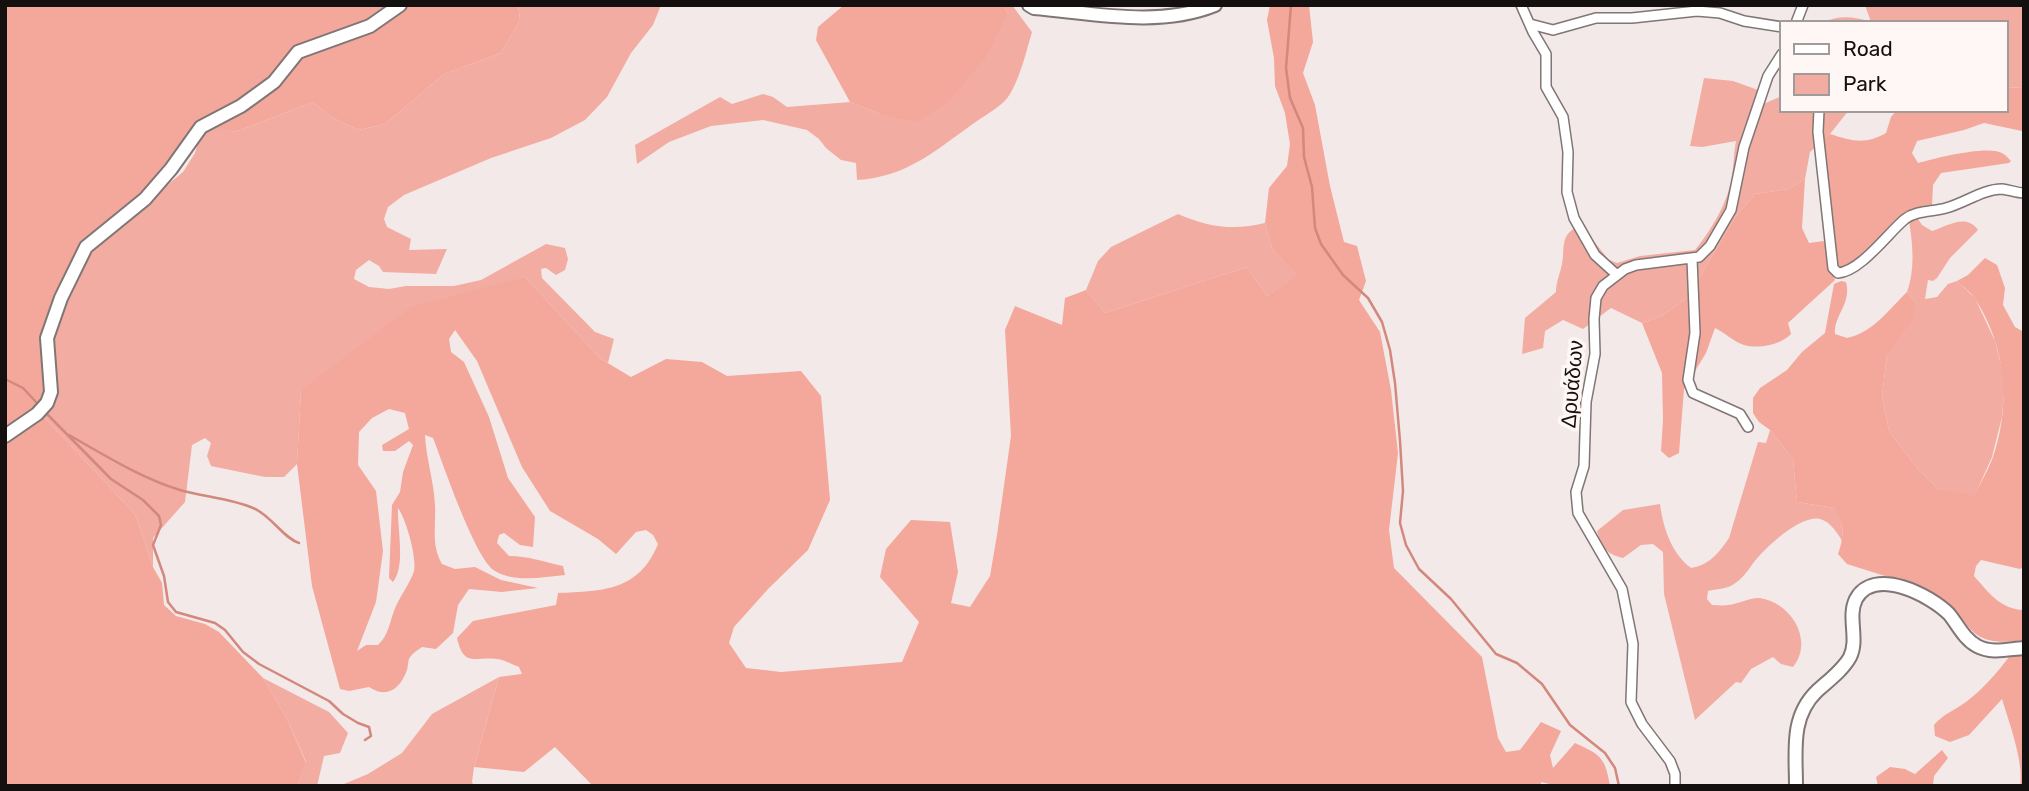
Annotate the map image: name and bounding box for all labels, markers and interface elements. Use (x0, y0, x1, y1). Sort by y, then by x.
legend (1780, 21, 2008, 112)
text: Road (1843, 36, 1893, 61)
text: Park (1843, 71, 1887, 96)
street label: Δρυάδων (1555, 339, 1588, 429)

